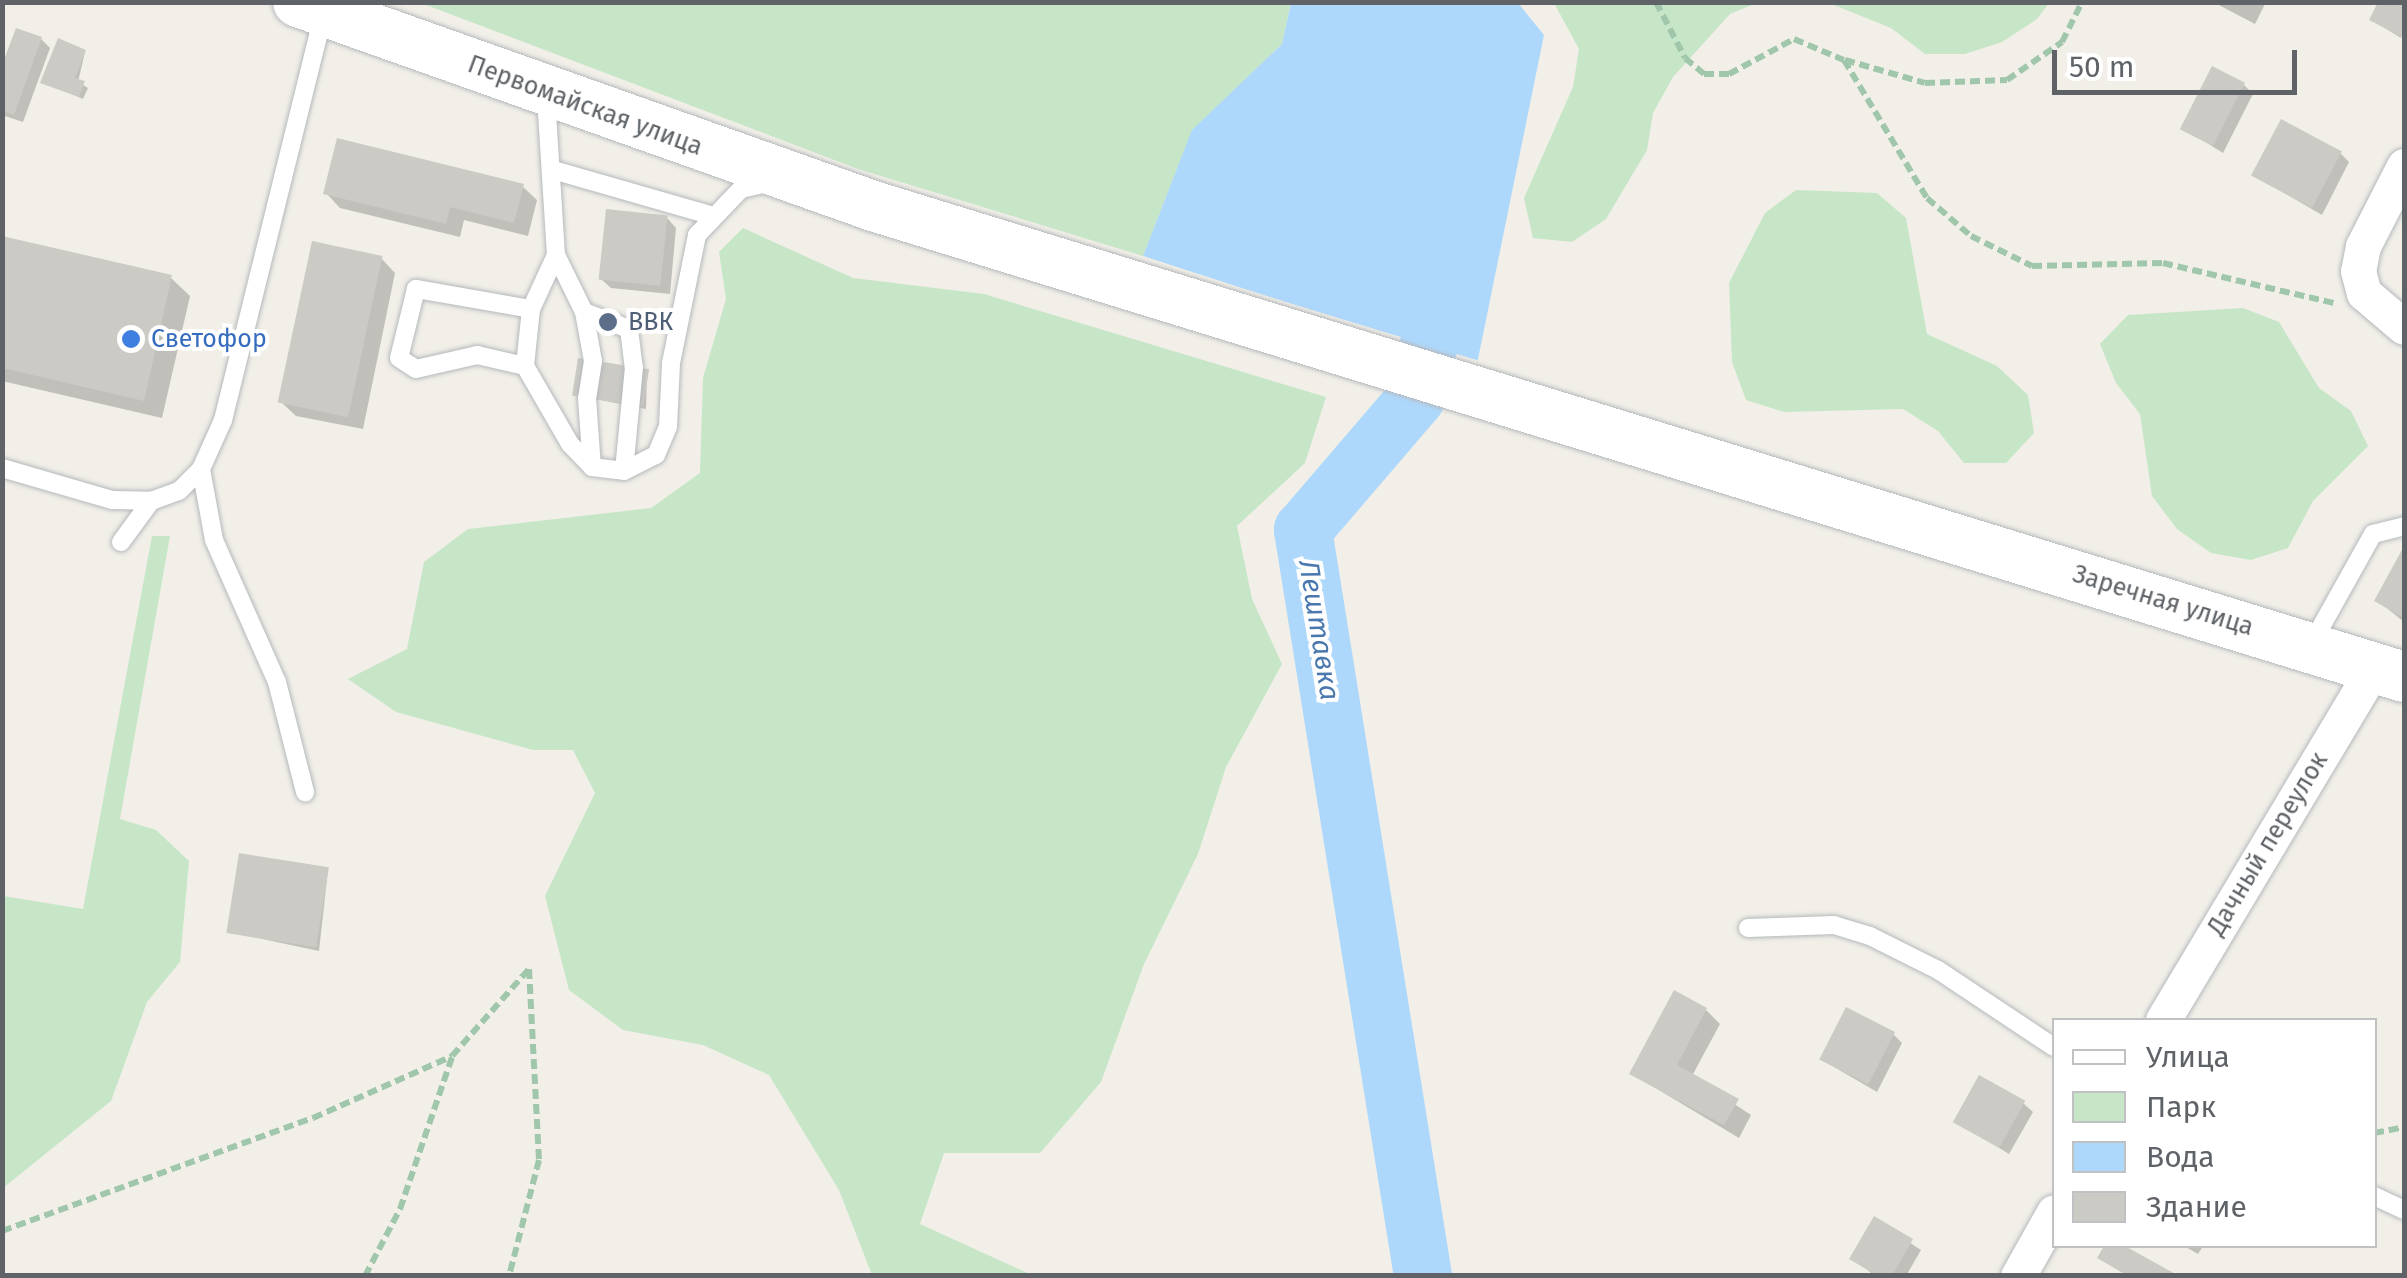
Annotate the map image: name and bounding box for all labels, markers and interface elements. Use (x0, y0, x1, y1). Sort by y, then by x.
scale bar (2057, 30, 2302, 92)
text: 50 m (2069, 49, 2134, 85)
street label: Первомайская улица (464, 50, 706, 162)
place label: ВВК (628, 307, 673, 337)
marker: ВВК (597, 311, 619, 333)
place label: Светофор (151, 324, 267, 354)
marker: Светофор (120, 328, 142, 350)
water label: Лештавка (1291, 557, 1347, 703)
street label: Заречная улица (2069, 559, 2257, 643)
street label: Дачный переулок (2202, 747, 2334, 941)
legend (2052, 1018, 2377, 1248)
text: Улица (2146, 1039, 2230, 1075)
text: Парк (2146, 1089, 2216, 1125)
text: Вода (2146, 1139, 2215, 1175)
text: Здание (2146, 1189, 2247, 1225)

